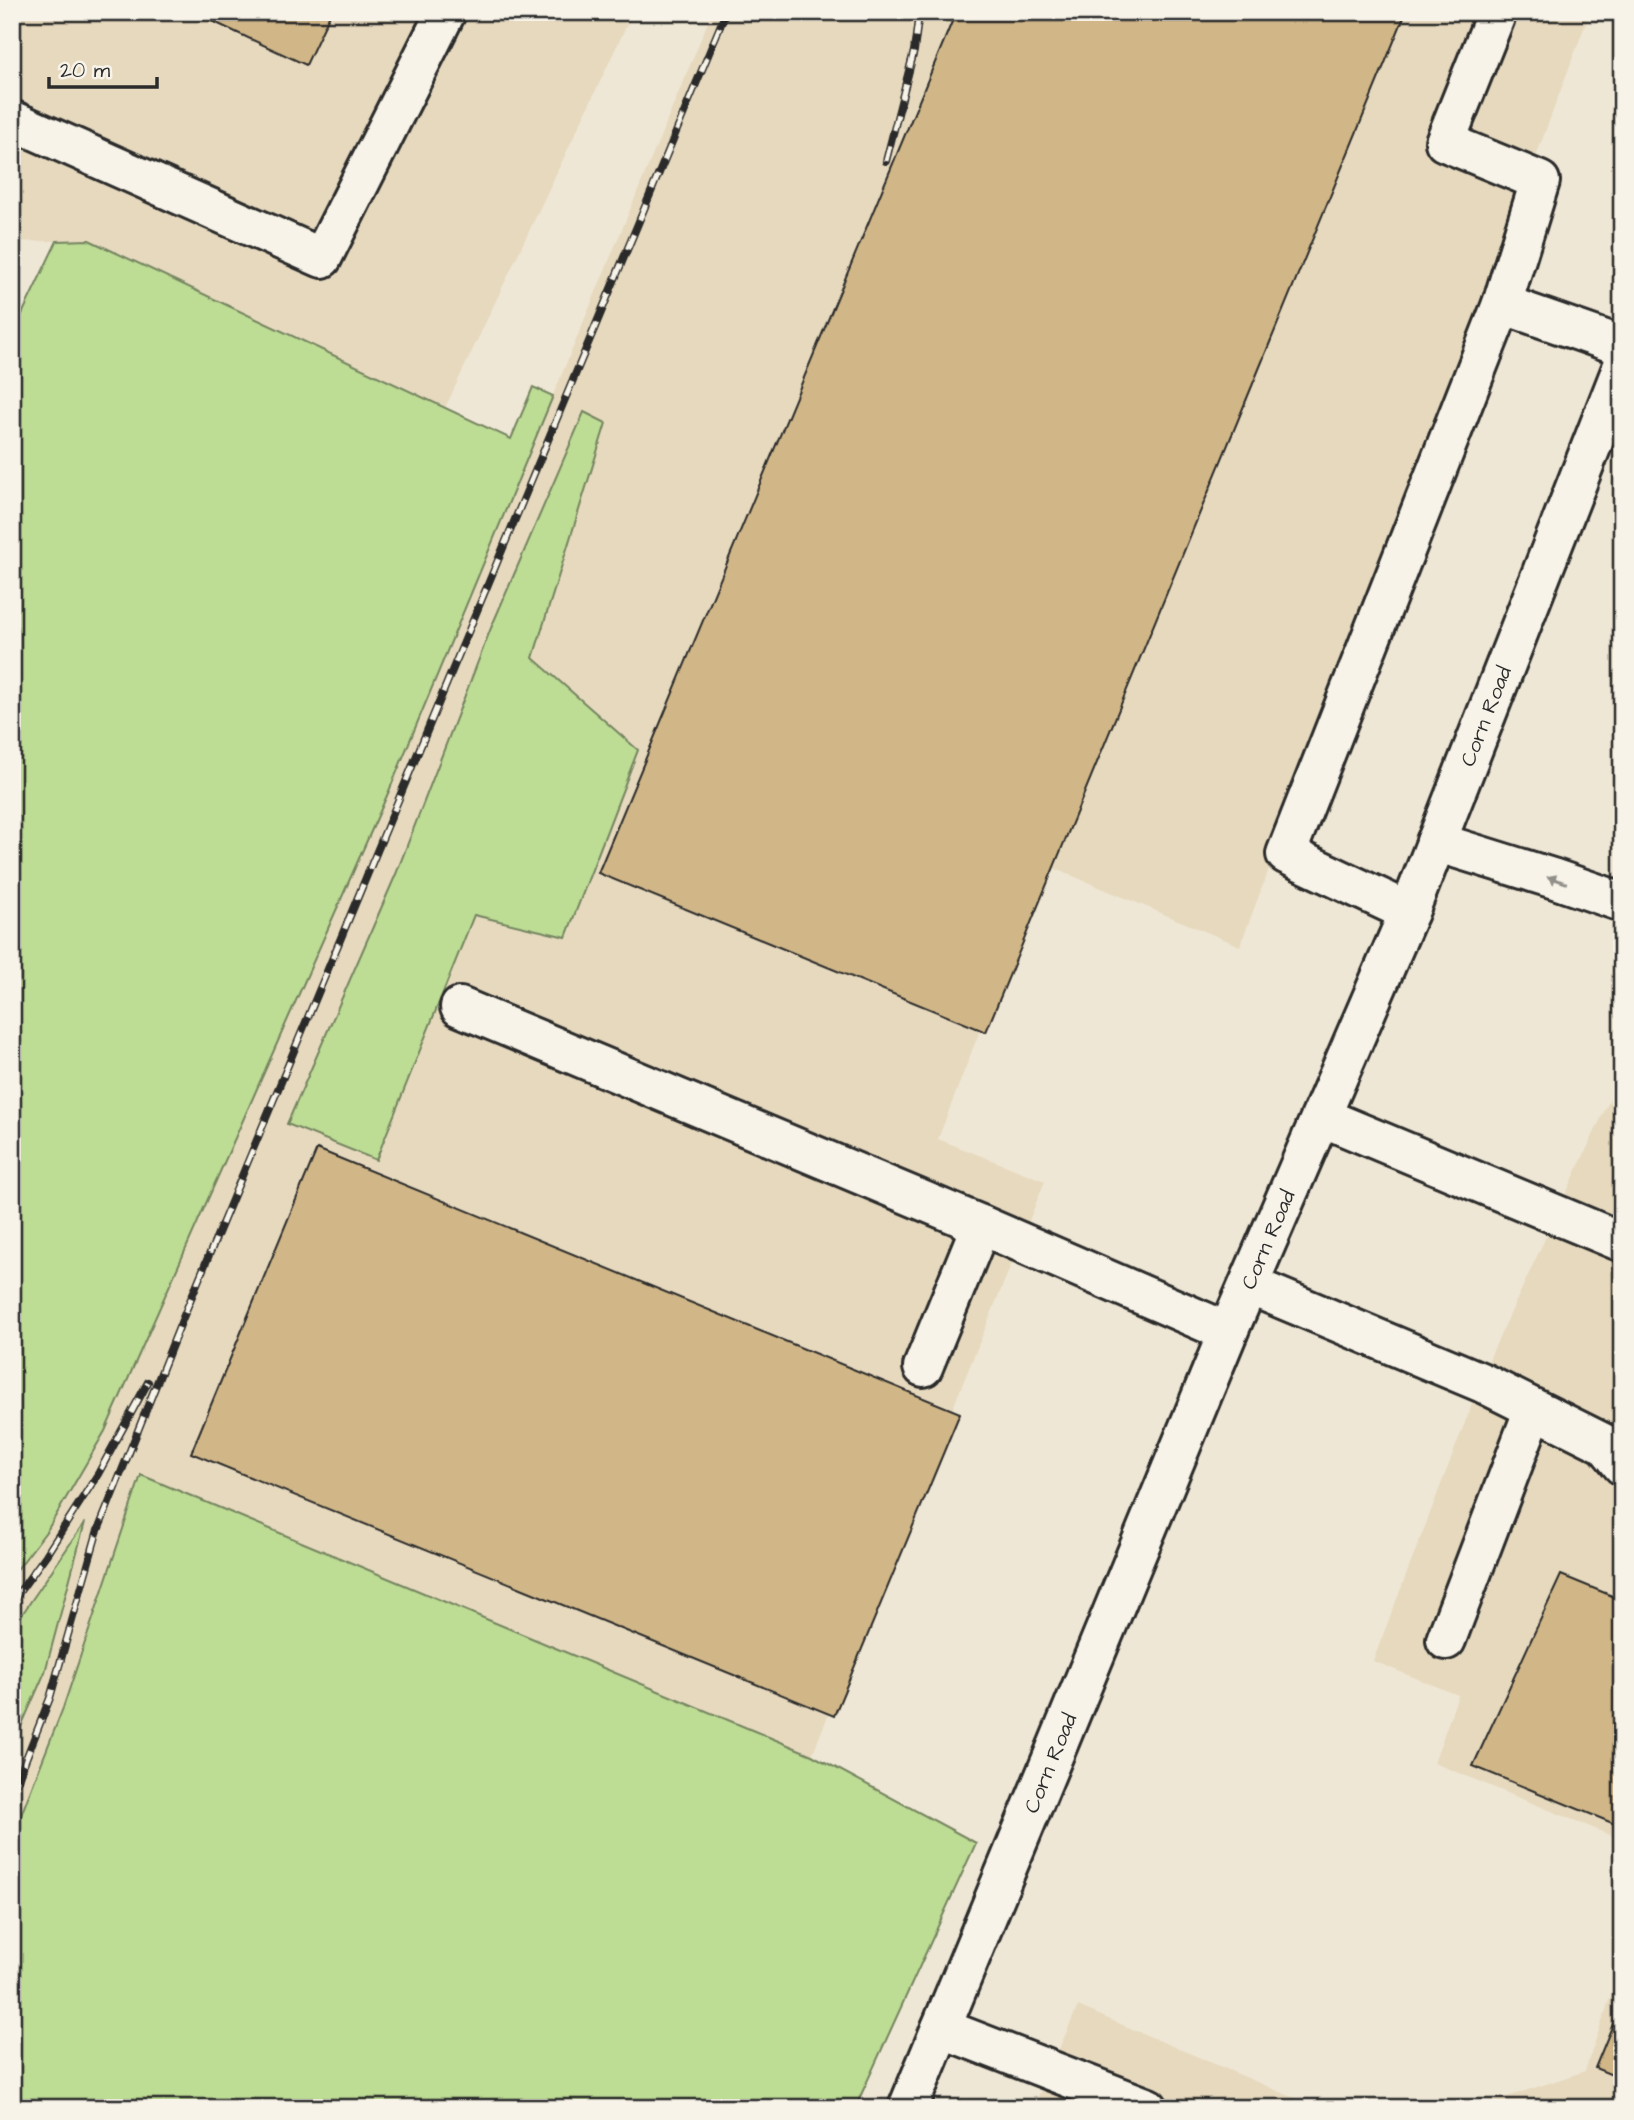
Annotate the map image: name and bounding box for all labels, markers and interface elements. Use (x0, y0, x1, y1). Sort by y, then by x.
scale bar (49, 46, 158, 90)
text: 20 m (60, 56, 111, 85)
street label: Corn Road (1453, 662, 1519, 771)
one-way arrow (1547, 874, 1568, 885)
street label: Corn Road (1234, 1185, 1303, 1294)
street label: Corn Road (1017, 1709, 1084, 1818)

